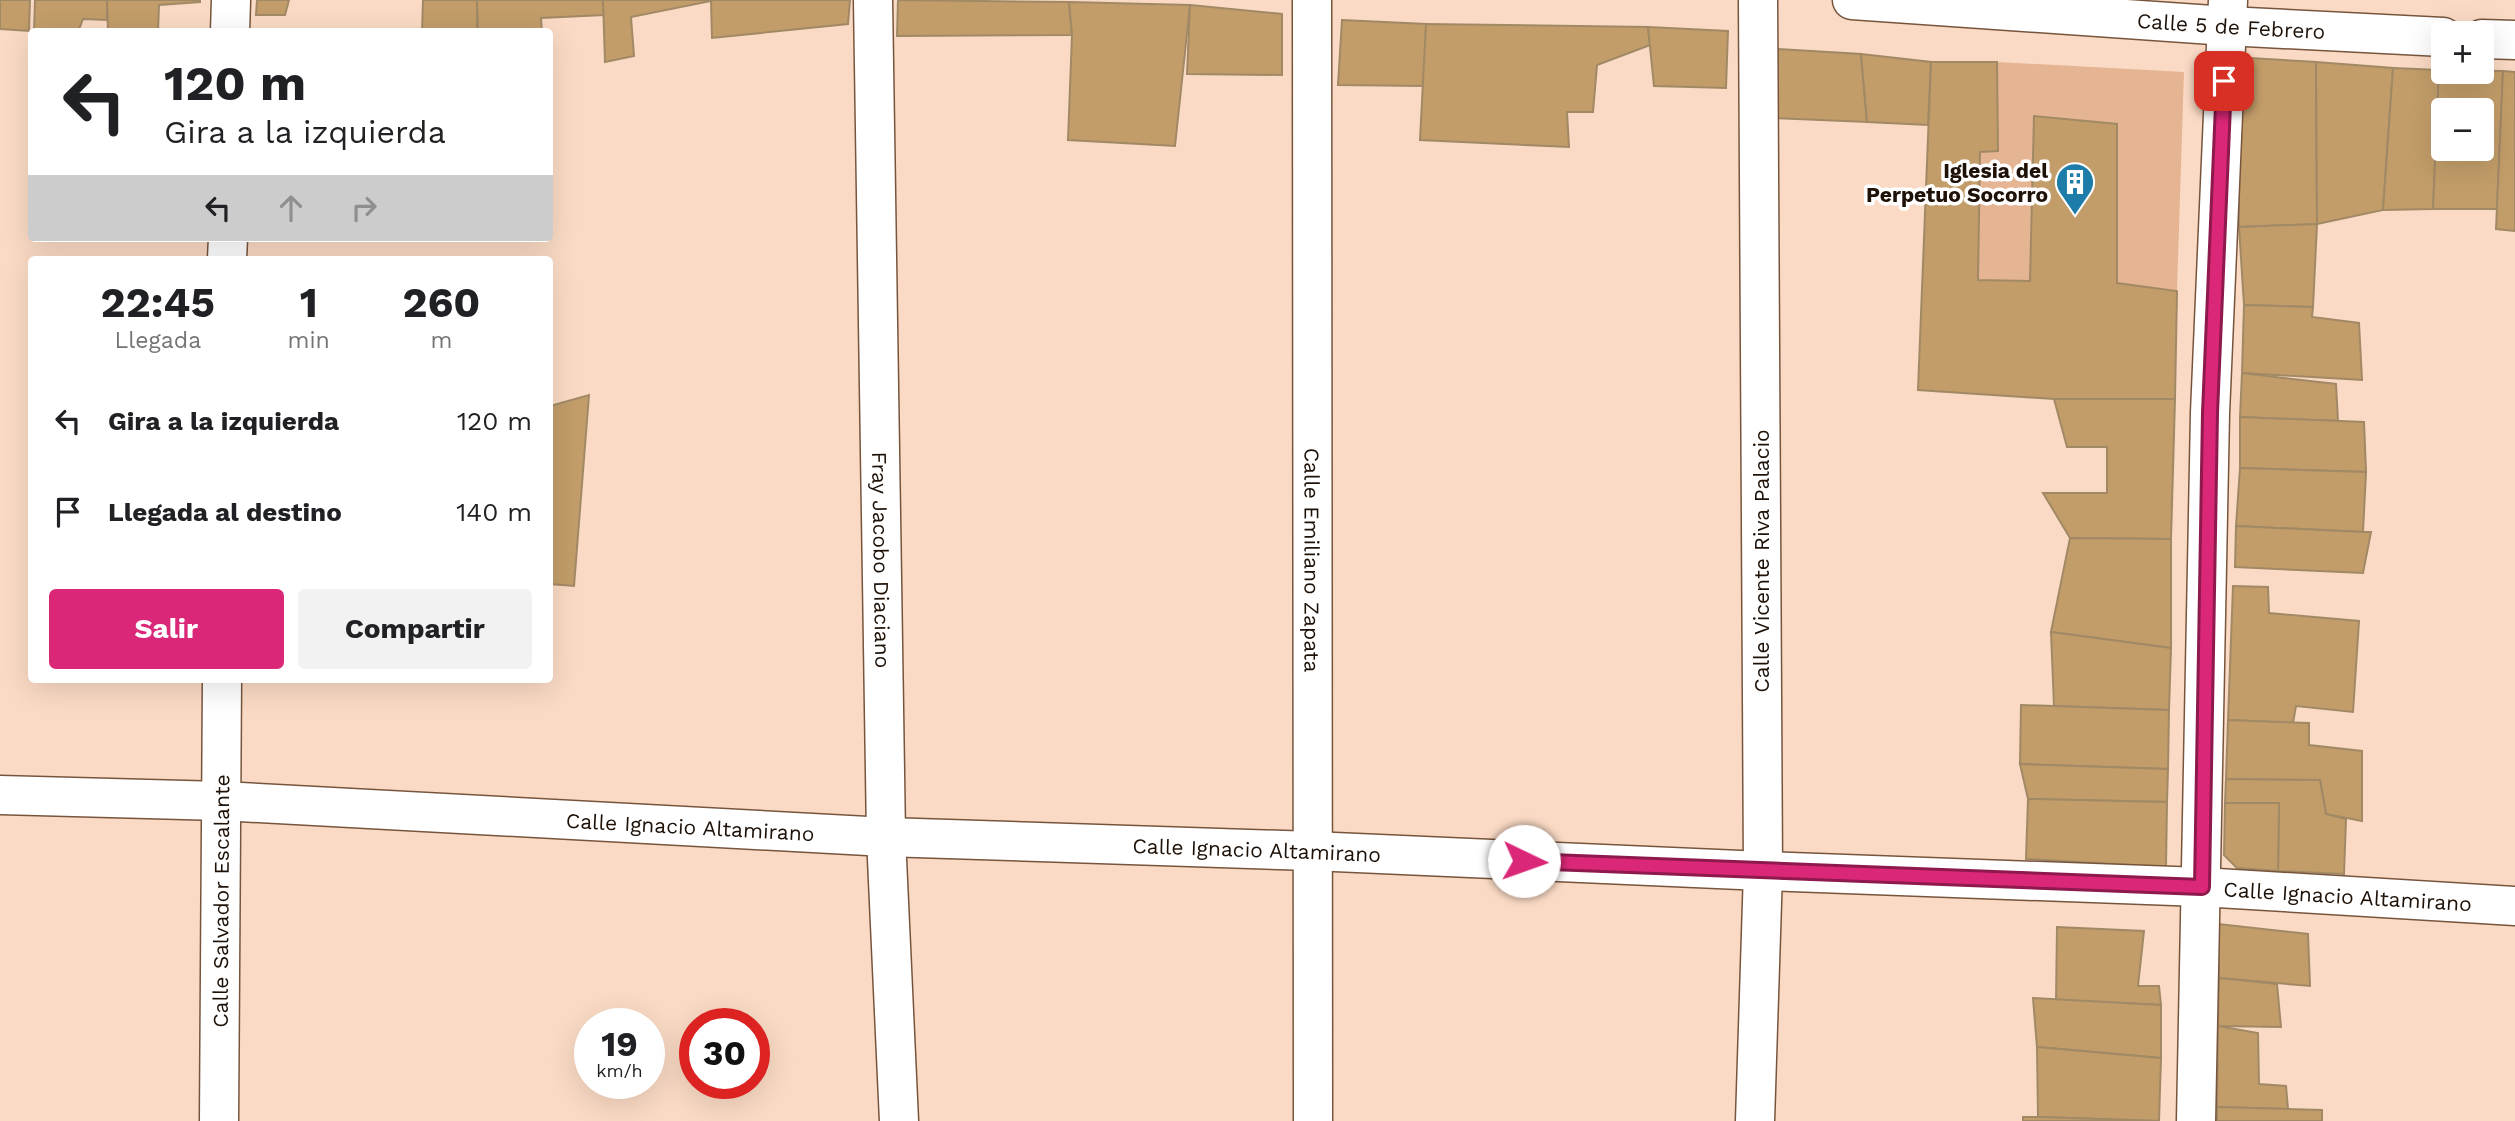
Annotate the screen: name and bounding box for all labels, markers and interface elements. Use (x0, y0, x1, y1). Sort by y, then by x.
street label: Calle 5 de Febrero (2136, 7, 2326, 43)
map controls (2431, 21, 2494, 161)
button: + (2431, 21, 2494, 84)
pin (2194, 51, 2254, 111)
text: 120 m (164, 54, 306, 112)
icon: left (49, 56, 140, 147)
icon: arrive (2205, 62, 2243, 100)
button: − (2431, 98, 2494, 161)
text: Gira a la izquierda (164, 113, 446, 151)
place label: Iglesia del Perpetuo Socorro (1866, 158, 2048, 207)
building icon: Iglesia del Perpetuo Socorro (2054, 161, 2096, 216)
icon: left (199, 189, 237, 227)
icon: ahead (272, 189, 310, 227)
icon: right (345, 189, 383, 227)
text: 22:45 (101, 278, 215, 327)
text: 1 (300, 278, 318, 327)
text: 260 (402, 278, 480, 327)
text: Llegada (114, 327, 201, 354)
text: min (288, 327, 330, 354)
text: m (430, 327, 452, 354)
icon: left (49, 402, 87, 440)
text: Gira a la izquierda (108, 406, 339, 436)
text: 120 m (457, 406, 532, 436)
street label: Calle Vicente Riva Palacio (1749, 429, 1774, 693)
street label: Calle Emiliano Zapata (1300, 448, 1325, 672)
street label: Fray Jacobo Diaciano (868, 451, 896, 668)
icon: arrive (49, 493, 87, 531)
text: Llegada al destino (108, 497, 342, 527)
text: 140 m (456, 497, 532, 527)
button: Salir (49, 589, 284, 669)
button: Compartir (298, 589, 532, 669)
street label: Calle Salvador Escalante (207, 774, 234, 1028)
street label: Calle Ignacio Altamirano (565, 807, 815, 846)
position arrow (1487, 824, 1561, 898)
street label: Calle Ignacio Altamirano (1132, 833, 1382, 867)
street label: Calle Ignacio Altamirano (2223, 876, 2473, 916)
speed limit sign: 30 (679, 1008, 770, 1099)
text: 19 (601, 1023, 638, 1065)
text: km/h (596, 1060, 643, 1081)

